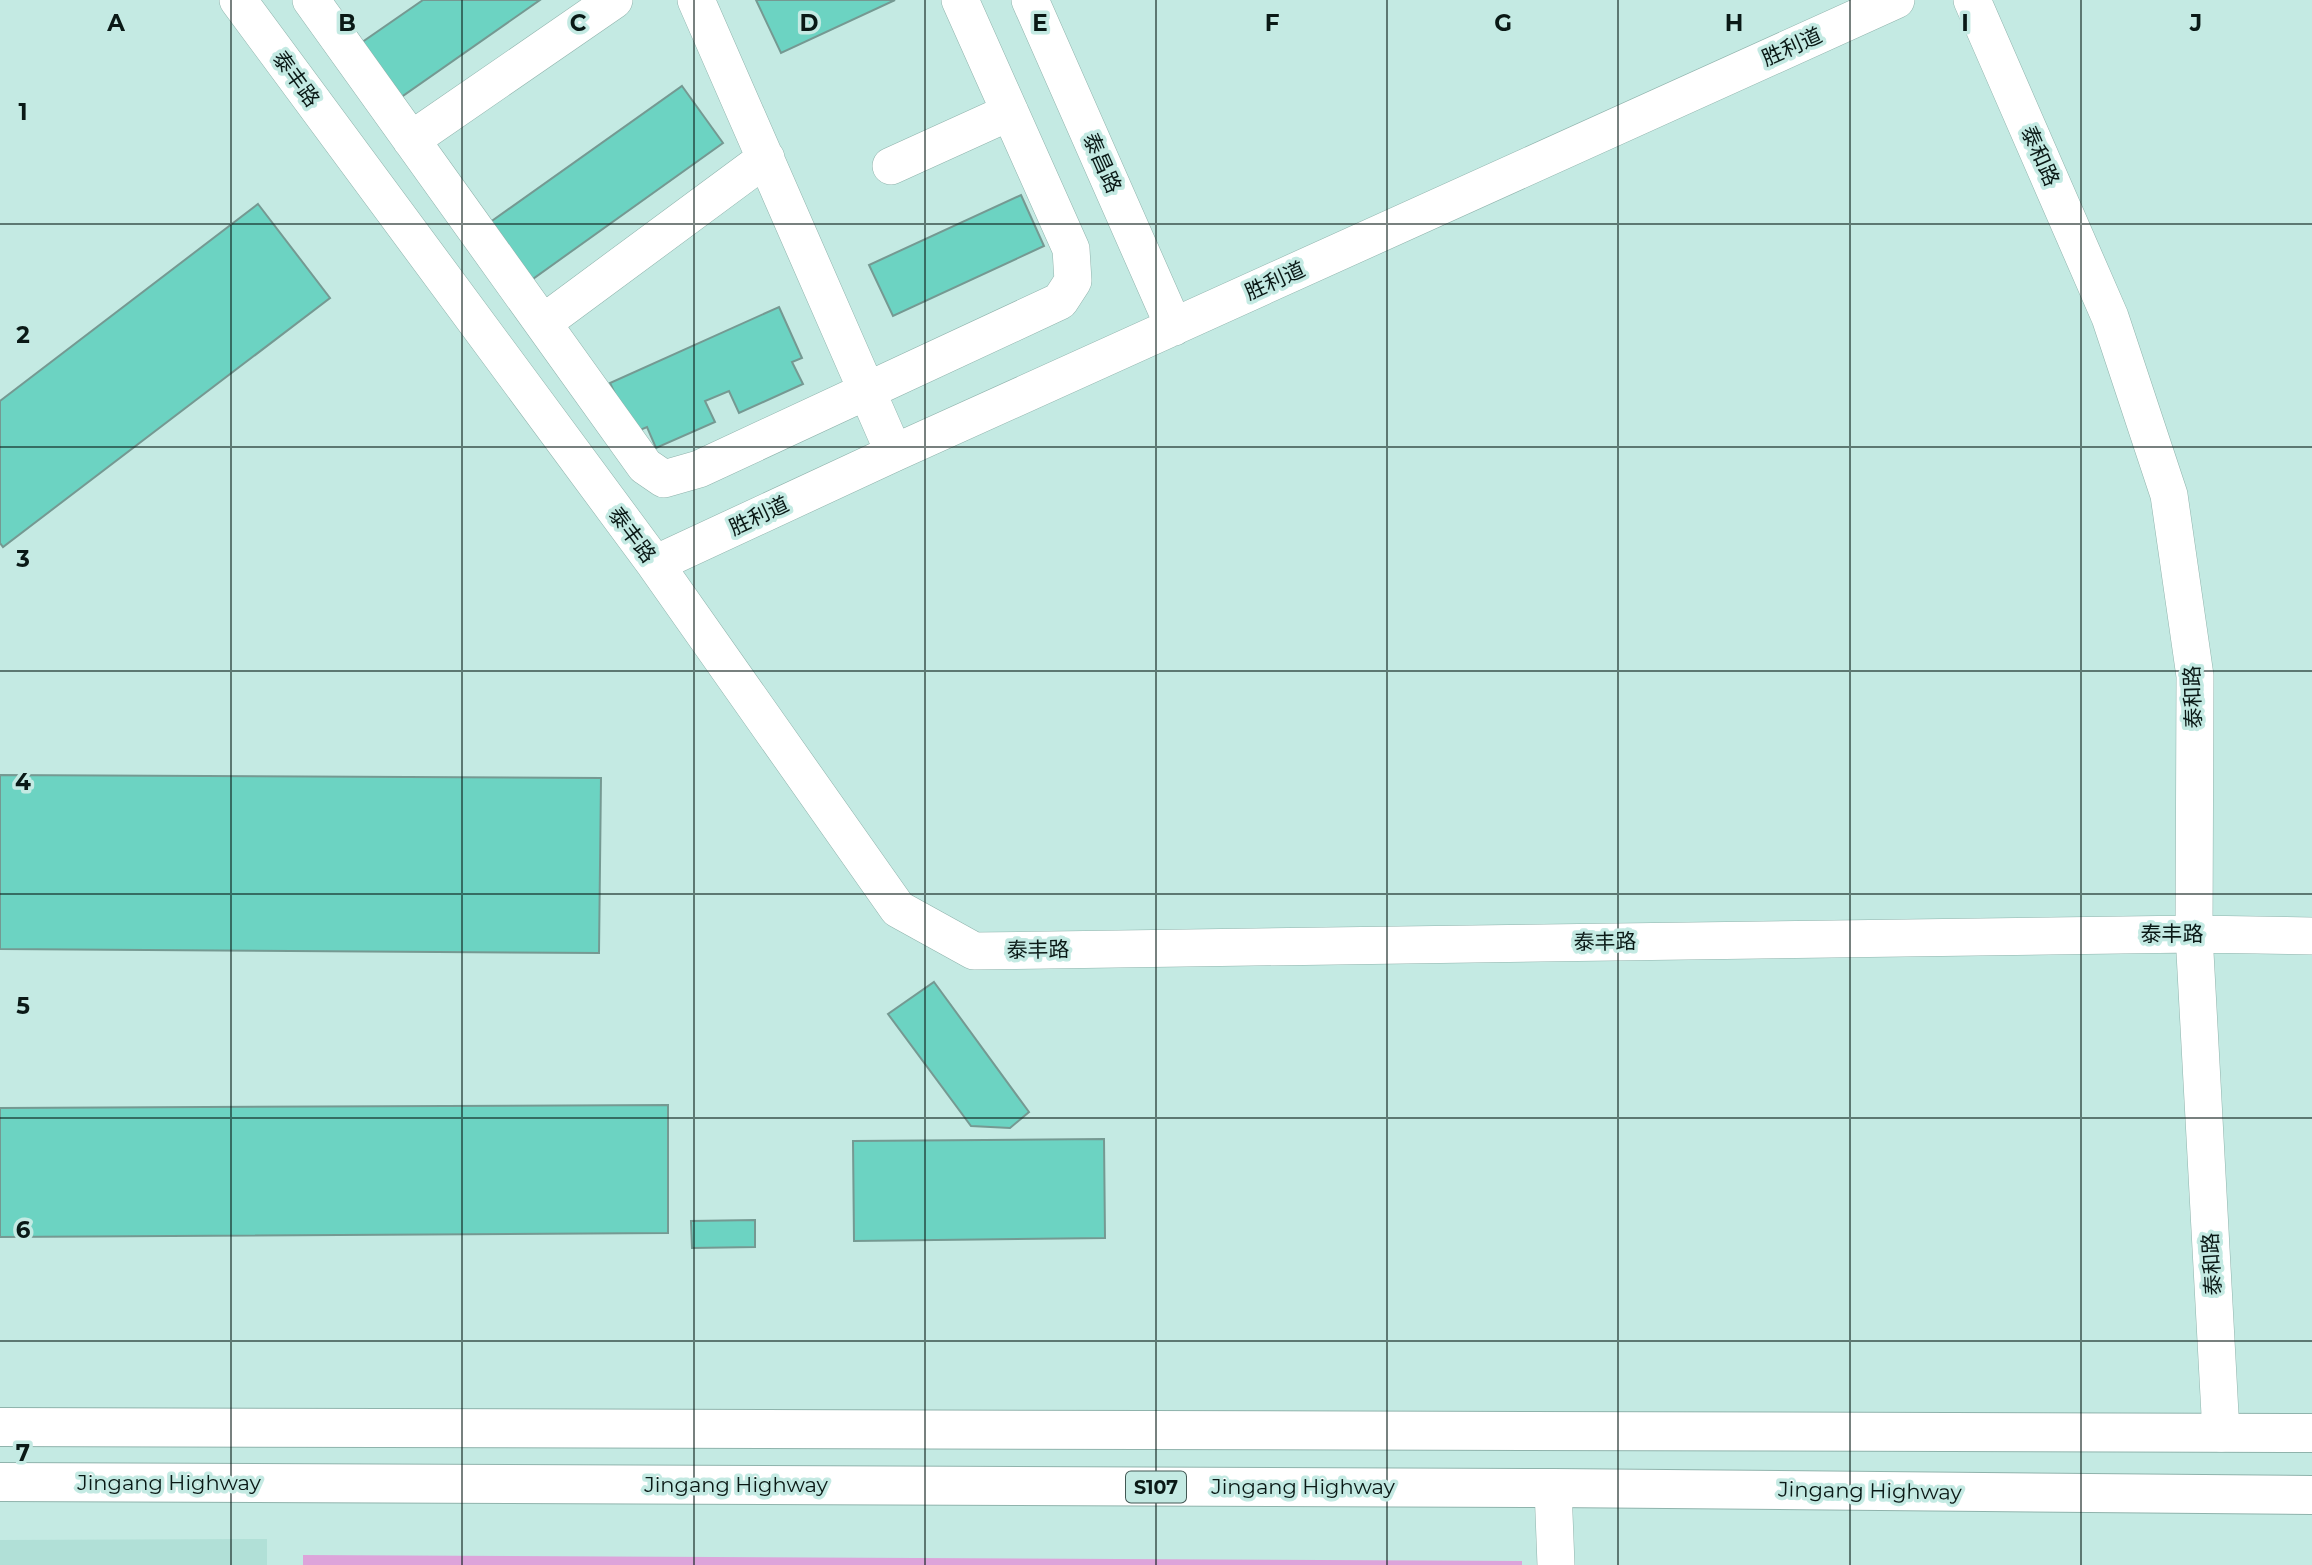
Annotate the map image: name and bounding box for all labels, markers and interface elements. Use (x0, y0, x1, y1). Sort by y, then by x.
text: A (106, 9, 125, 37)
text: B (338, 9, 356, 37)
text: C (570, 9, 587, 37)
text: D (800, 9, 819, 37)
text: E (1032, 9, 1048, 37)
text: F (1265, 9, 1280, 37)
text: G (1494, 9, 1512, 37)
text: H (1725, 9, 1743, 37)
text: I (1961, 9, 1969, 37)
text: J (2189, 9, 2202, 37)
street label: 胜利道 (1758, 22, 1826, 71)
street label: 泰丰路 (268, 46, 325, 112)
text: 1 (18, 98, 28, 126)
street label: 泰和路 (2016, 122, 2065, 190)
street label: 泰昌路 (1078, 129, 1127, 197)
street label: 胜利道 (1241, 256, 1309, 305)
text: 2 (16, 321, 30, 349)
street label: 胜利道 (725, 491, 793, 540)
street label: 泰丰路 (603, 502, 661, 567)
text: 3 (15, 545, 30, 573)
street label: 泰和路 (2179, 665, 2206, 729)
text: 4 (15, 768, 31, 796)
street label: 泰丰路 (2141, 921, 2204, 946)
street label: 泰丰路 (1573, 928, 1637, 955)
street label: 泰丰路 (1006, 936, 1070, 963)
text: 5 (16, 992, 30, 1020)
text: 6 (16, 1216, 31, 1244)
street label: 泰和路 (2197, 1232, 2226, 1296)
text: 7 (16, 1439, 30, 1467)
street label: Jingang Highway (76, 1470, 261, 1495)
road number: S107 (1126, 1471, 1186, 1502)
street label: Jingang Highway (643, 1472, 828, 1497)
street label: Jingang Highway (1210, 1474, 1395, 1499)
street label: Jingang Highway (1777, 1476, 1963, 1505)

